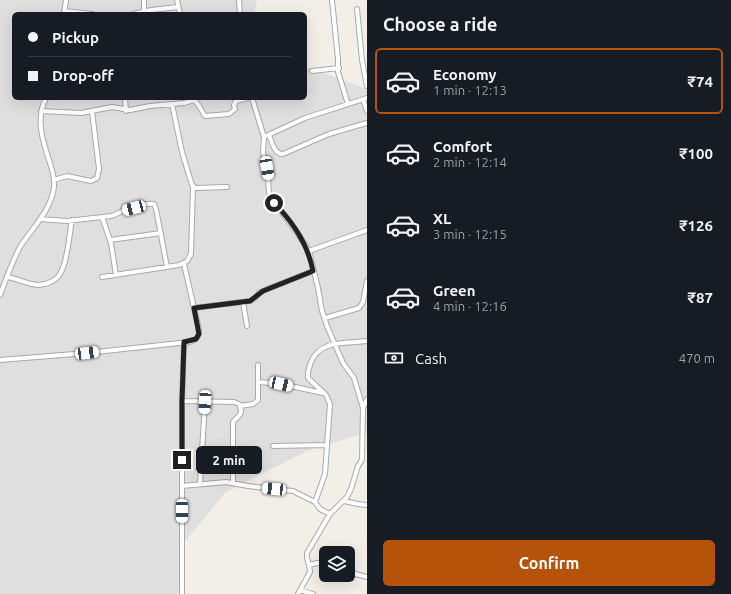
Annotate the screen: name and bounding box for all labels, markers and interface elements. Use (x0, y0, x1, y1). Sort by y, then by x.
text: Choose a ride (383, 14, 497, 34)
text: Pickup (52, 29, 99, 46)
icon: car (385, 63, 421, 99)
text: Economy (433, 66, 497, 83)
text: Drop-off (52, 67, 114, 84)
text: ₹74 (688, 73, 713, 90)
text: 1 min · 12:13 (433, 83, 507, 97)
icon: car (385, 135, 421, 171)
text: Comfort (433, 138, 492, 155)
text: ₹100 (679, 145, 713, 162)
car (259, 155, 275, 181)
text: 2 min · 12:14 (433, 155, 507, 169)
route start (265, 194, 283, 212)
car (121, 199, 147, 217)
icon: car (385, 207, 421, 243)
text: XL (433, 210, 451, 227)
text: ₹126 (679, 217, 713, 234)
text: 3 min · 12:15 (433, 227, 507, 241)
icon: car (385, 279, 421, 315)
text: Green (433, 282, 475, 299)
text: ₹87 (688, 289, 713, 306)
text: 4 min · 12:16 (433, 299, 507, 313)
car (74, 346, 100, 360)
icon: cash (383, 347, 405, 369)
text: Cash (415, 350, 447, 367)
text: 470 m (679, 351, 715, 365)
car (268, 375, 294, 393)
car (198, 390, 212, 414)
callout: 2 min (196, 446, 262, 474)
route end (173, 451, 191, 469)
text: 2 min (213, 453, 245, 467)
car (262, 482, 286, 496)
car (176, 499, 188, 523)
button: Confirm (383, 540, 715, 586)
map controls (319, 546, 355, 582)
button: layers (319, 546, 355, 582)

